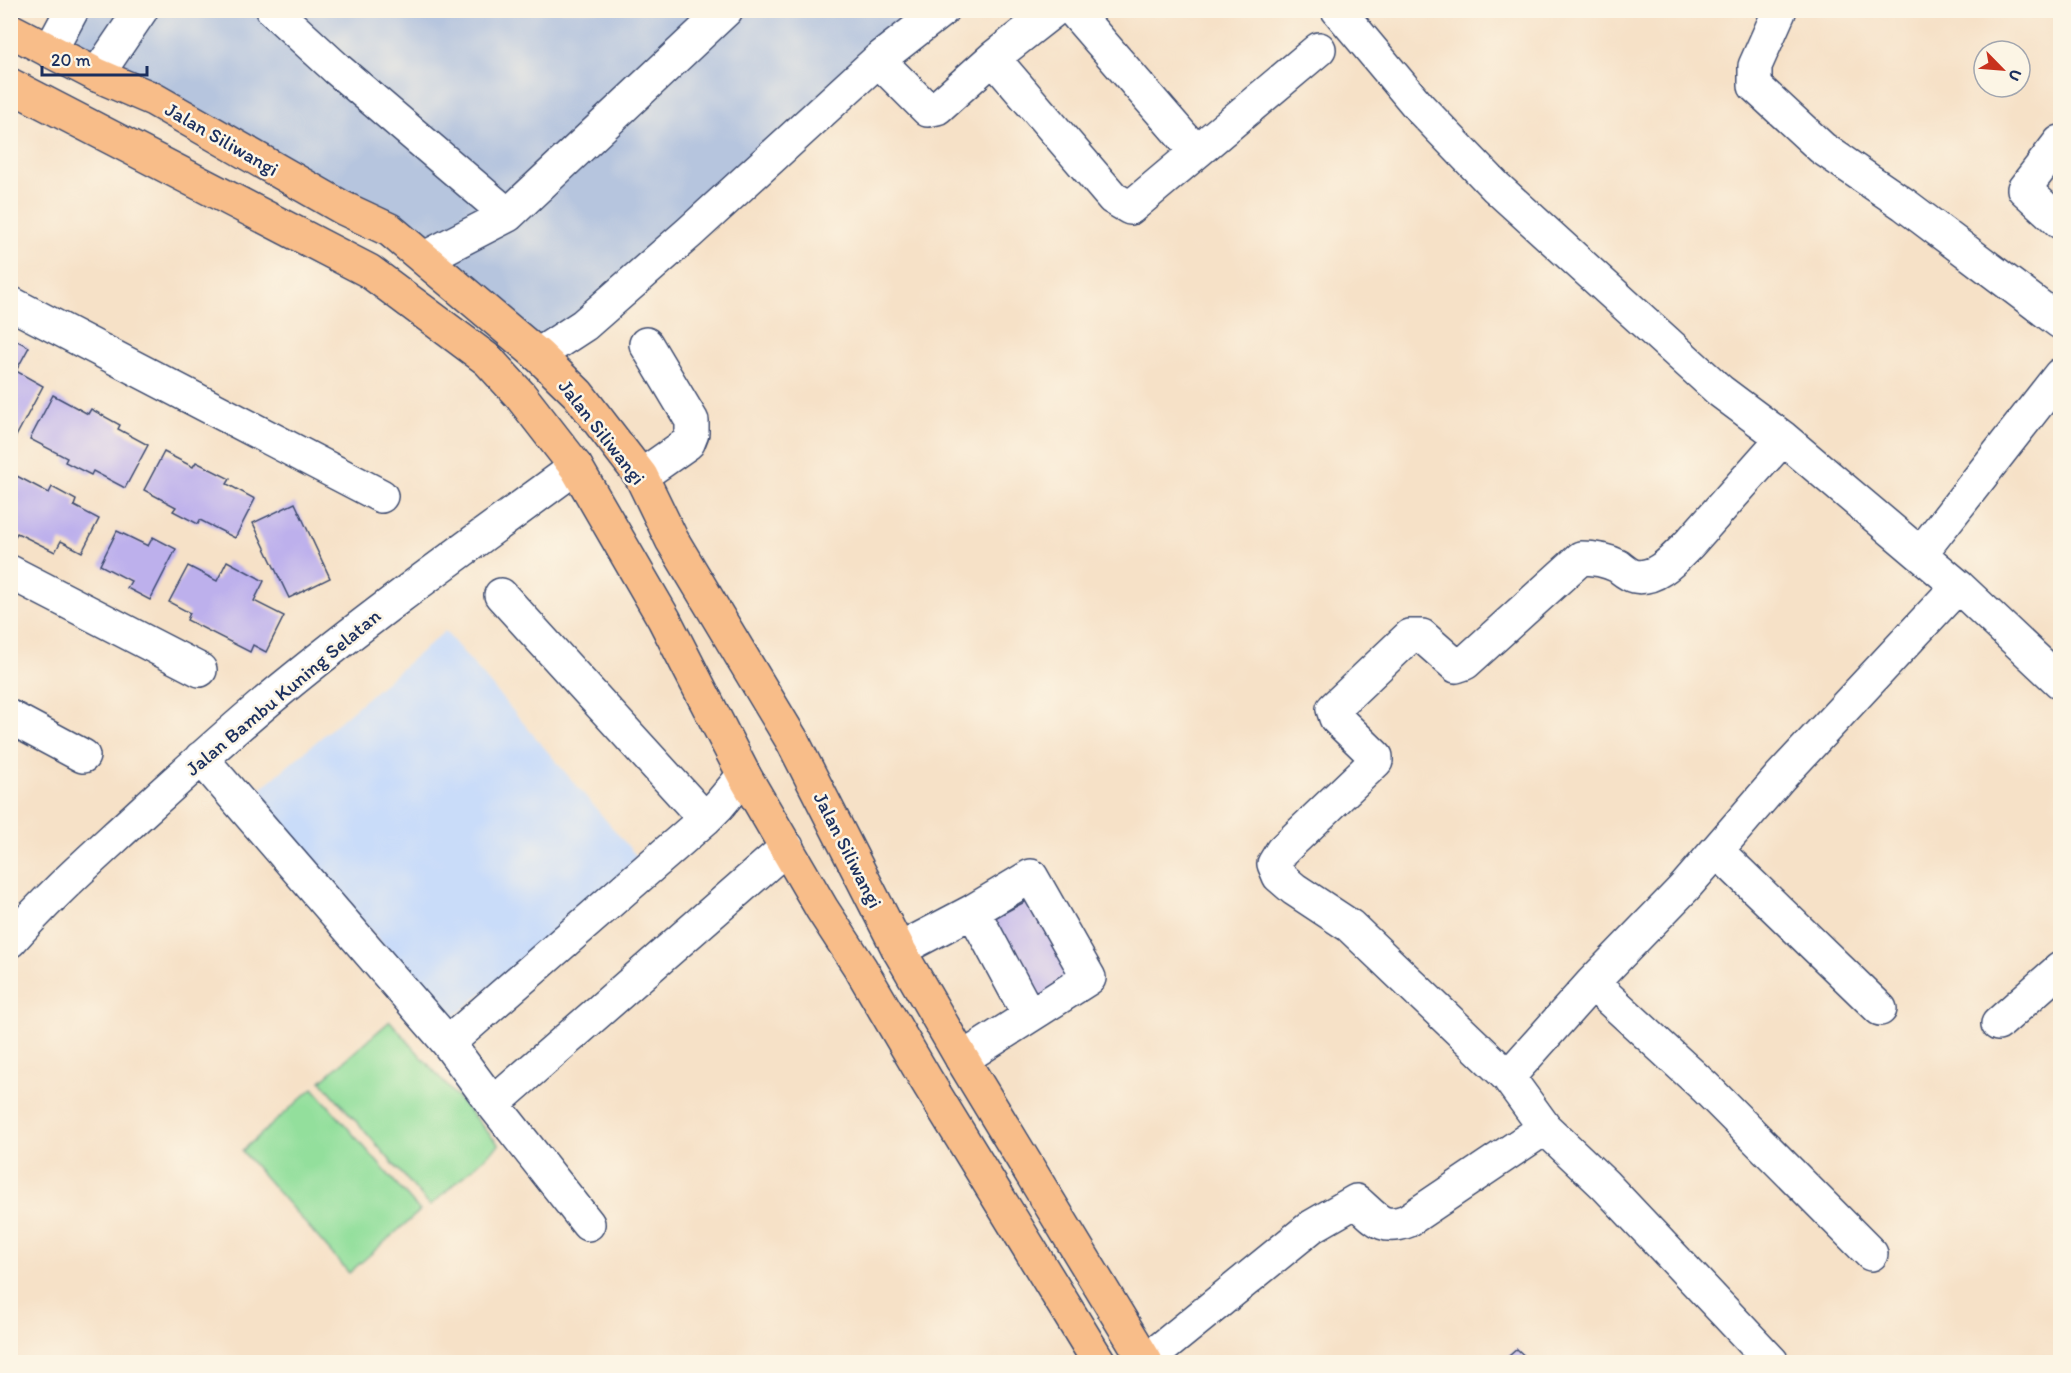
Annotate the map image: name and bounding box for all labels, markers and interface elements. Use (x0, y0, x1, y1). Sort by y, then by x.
scale bar (42, 39, 147, 77)
north arrow (1972, 39, 2032, 99)
text: 20 m (51, 49, 91, 71)
text: U (2004, 66, 2026, 84)
street label: Jalan Siliwangi (161, 97, 283, 181)
street label: Jalan Siliwangi (553, 375, 651, 489)
street label: Jalan Bambu Kuning Selatan (181, 603, 385, 781)
street label: Jalan Siliwangi (808, 788, 888, 912)

